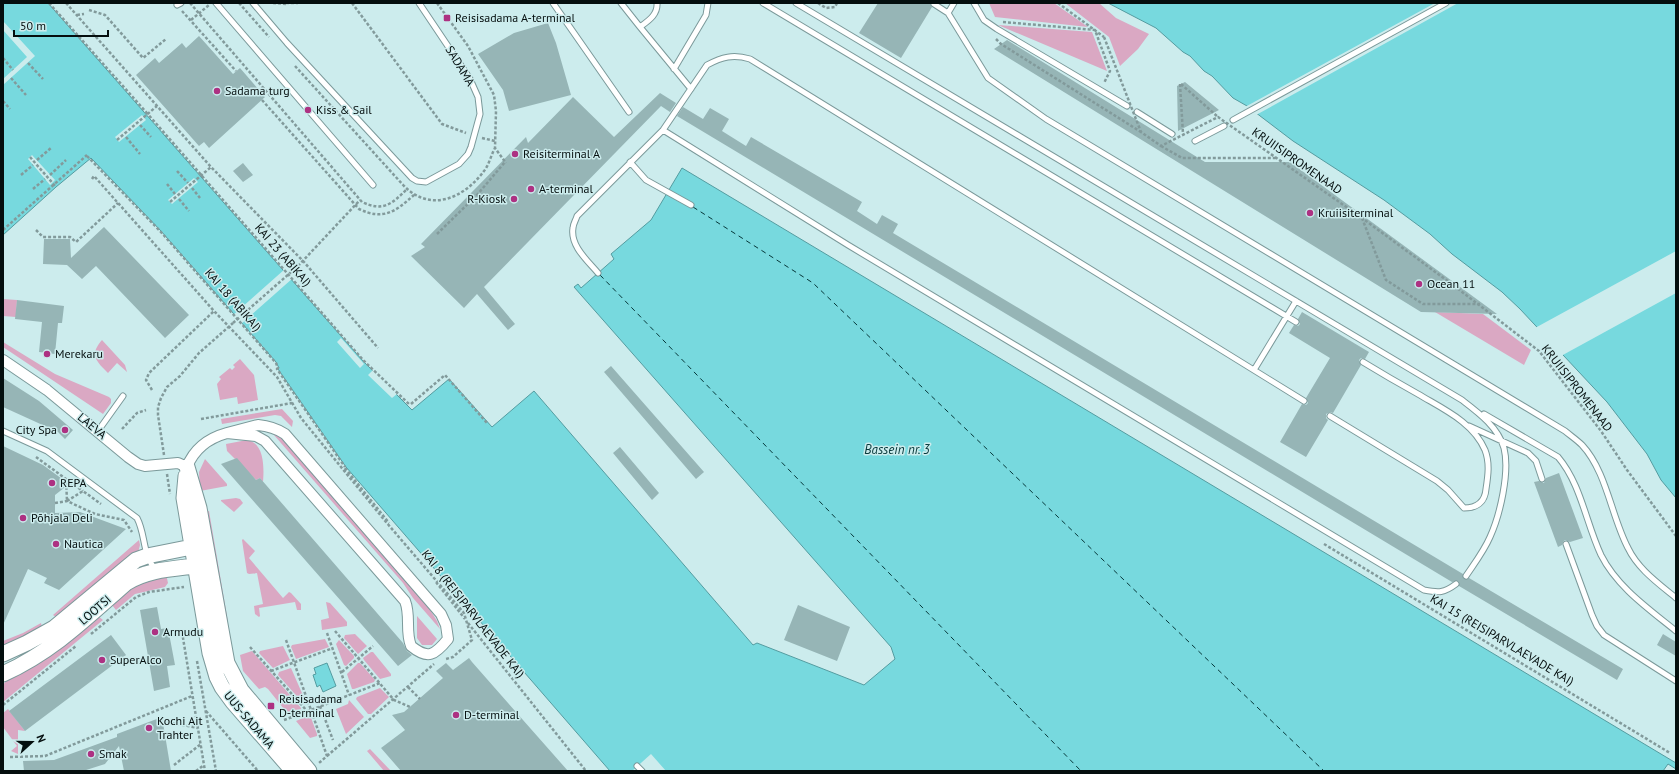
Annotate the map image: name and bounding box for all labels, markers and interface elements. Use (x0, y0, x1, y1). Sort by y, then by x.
place label: Reisisadama A-terminal (455, 10, 576, 25)
scale bar (14, 12, 108, 38)
marker: Reisisadama A-terminal (442, 13, 452, 23)
text: 50 m (20, 18, 46, 33)
street label: SADAMA (443, 43, 478, 89)
place label: Sadama turg (225, 83, 290, 98)
marker: Sadama turg (212, 86, 222, 96)
place label: Kiss & Sail (316, 102, 372, 117)
marker: Kiss & Sail (303, 105, 313, 115)
street label: KRUIISIPROMENAAD (1249, 124, 1345, 197)
place label: Reisiterminal A (523, 146, 600, 161)
marker: Reisiterminal A (510, 149, 520, 159)
place label: A-terminal (539, 181, 593, 196)
marker: A-terminal (526, 184, 536, 194)
place label: R-Kiosk (467, 191, 506, 206)
marker: R-Kiosk (509, 194, 519, 204)
place label: Kruiisiterminal (1318, 205, 1394, 220)
marker: Kruiisiterminal (1305, 208, 1315, 218)
street label: KAI 23 (ABIKAI) (252, 220, 315, 289)
street label: KAI 18 (ABIKAI) (202, 265, 265, 334)
place label: Ocean 11 (1427, 276, 1475, 291)
marker: Ocean 11 (1414, 279, 1424, 289)
street label: KRUIISIPROMENAAD (1539, 341, 1616, 434)
place label: Merekaru (55, 346, 103, 361)
marker: Merekaru (42, 349, 52, 359)
street label: LAEVA (75, 409, 110, 442)
place label: City Spa (16, 422, 57, 437)
marker: City Spa (60, 425, 70, 435)
water label: Bassein nr. 3 (864, 441, 930, 458)
place label: REPA (60, 475, 87, 490)
marker: REPA (47, 478, 57, 488)
place label: Põhjala Deli (31, 510, 93, 525)
marker: Põhjala Deli (18, 513, 28, 523)
place label: Nautica (64, 536, 103, 551)
marker: Nautica (51, 539, 61, 549)
street label: KAI 8 (REISIPARVLAEVADE KAI) (419, 547, 528, 681)
street label: KAI 15 (REISIPARVLAEVADE KAI) (1428, 591, 1577, 688)
street label: LOOTSI (75, 592, 114, 628)
place label: Armudu (163, 624, 203, 639)
marker: Armudu (150, 627, 160, 637)
place label: SuperAlco (110, 652, 162, 667)
marker: SuperAlco (97, 655, 107, 665)
street label: UUS-SADAMA (221, 688, 278, 752)
place label: Reisisadama D-terminal (279, 691, 342, 720)
marker: Reisisadama D-terminal (266, 701, 276, 711)
place label: D-terminal (464, 707, 520, 722)
marker: D-terminal (451, 710, 461, 720)
place label: Kochi Ait Trahter (157, 713, 203, 742)
north arrow (12, 722, 52, 762)
marker: Kochi Ait Trahter (144, 723, 154, 733)
text: N (34, 733, 49, 744)
place label: Smak (99, 746, 127, 761)
marker: Smak (86, 749, 96, 759)

